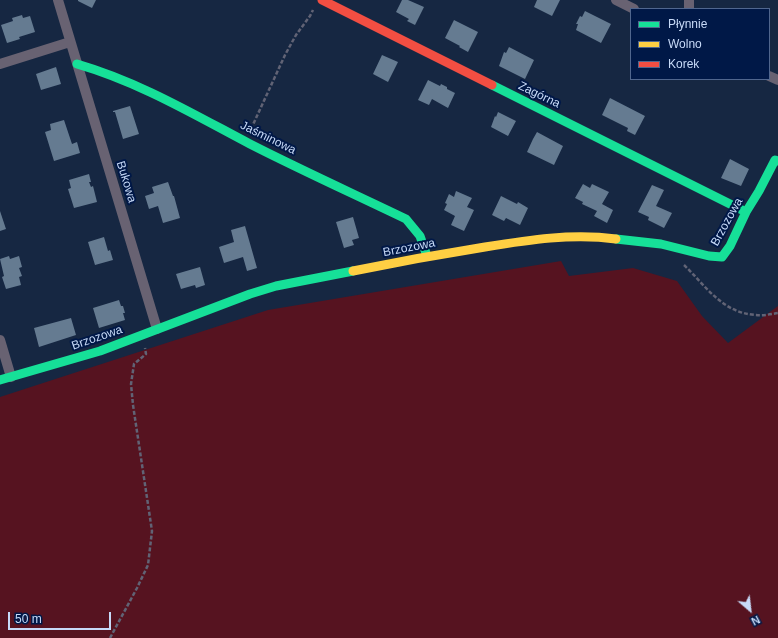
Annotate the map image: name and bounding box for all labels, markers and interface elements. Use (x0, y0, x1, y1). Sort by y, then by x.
legend (630, 8, 770, 80)
text: Płynnie (668, 17, 707, 31)
text: Wolno (668, 37, 702, 51)
text: Korek (668, 57, 699, 71)
street label: Zagórna (516, 79, 562, 111)
street label: Jaśminowa (238, 118, 298, 158)
street label: Bukowa (113, 159, 139, 205)
street label: Brzozowa (708, 195, 746, 249)
street label: Brzozowa (382, 236, 436, 260)
street label: Brzozowa (70, 323, 124, 353)
north arrow (730, 590, 770, 630)
scale bar (10, 604, 113, 630)
text: 50 m (15, 612, 42, 626)
text: N (749, 613, 762, 628)

